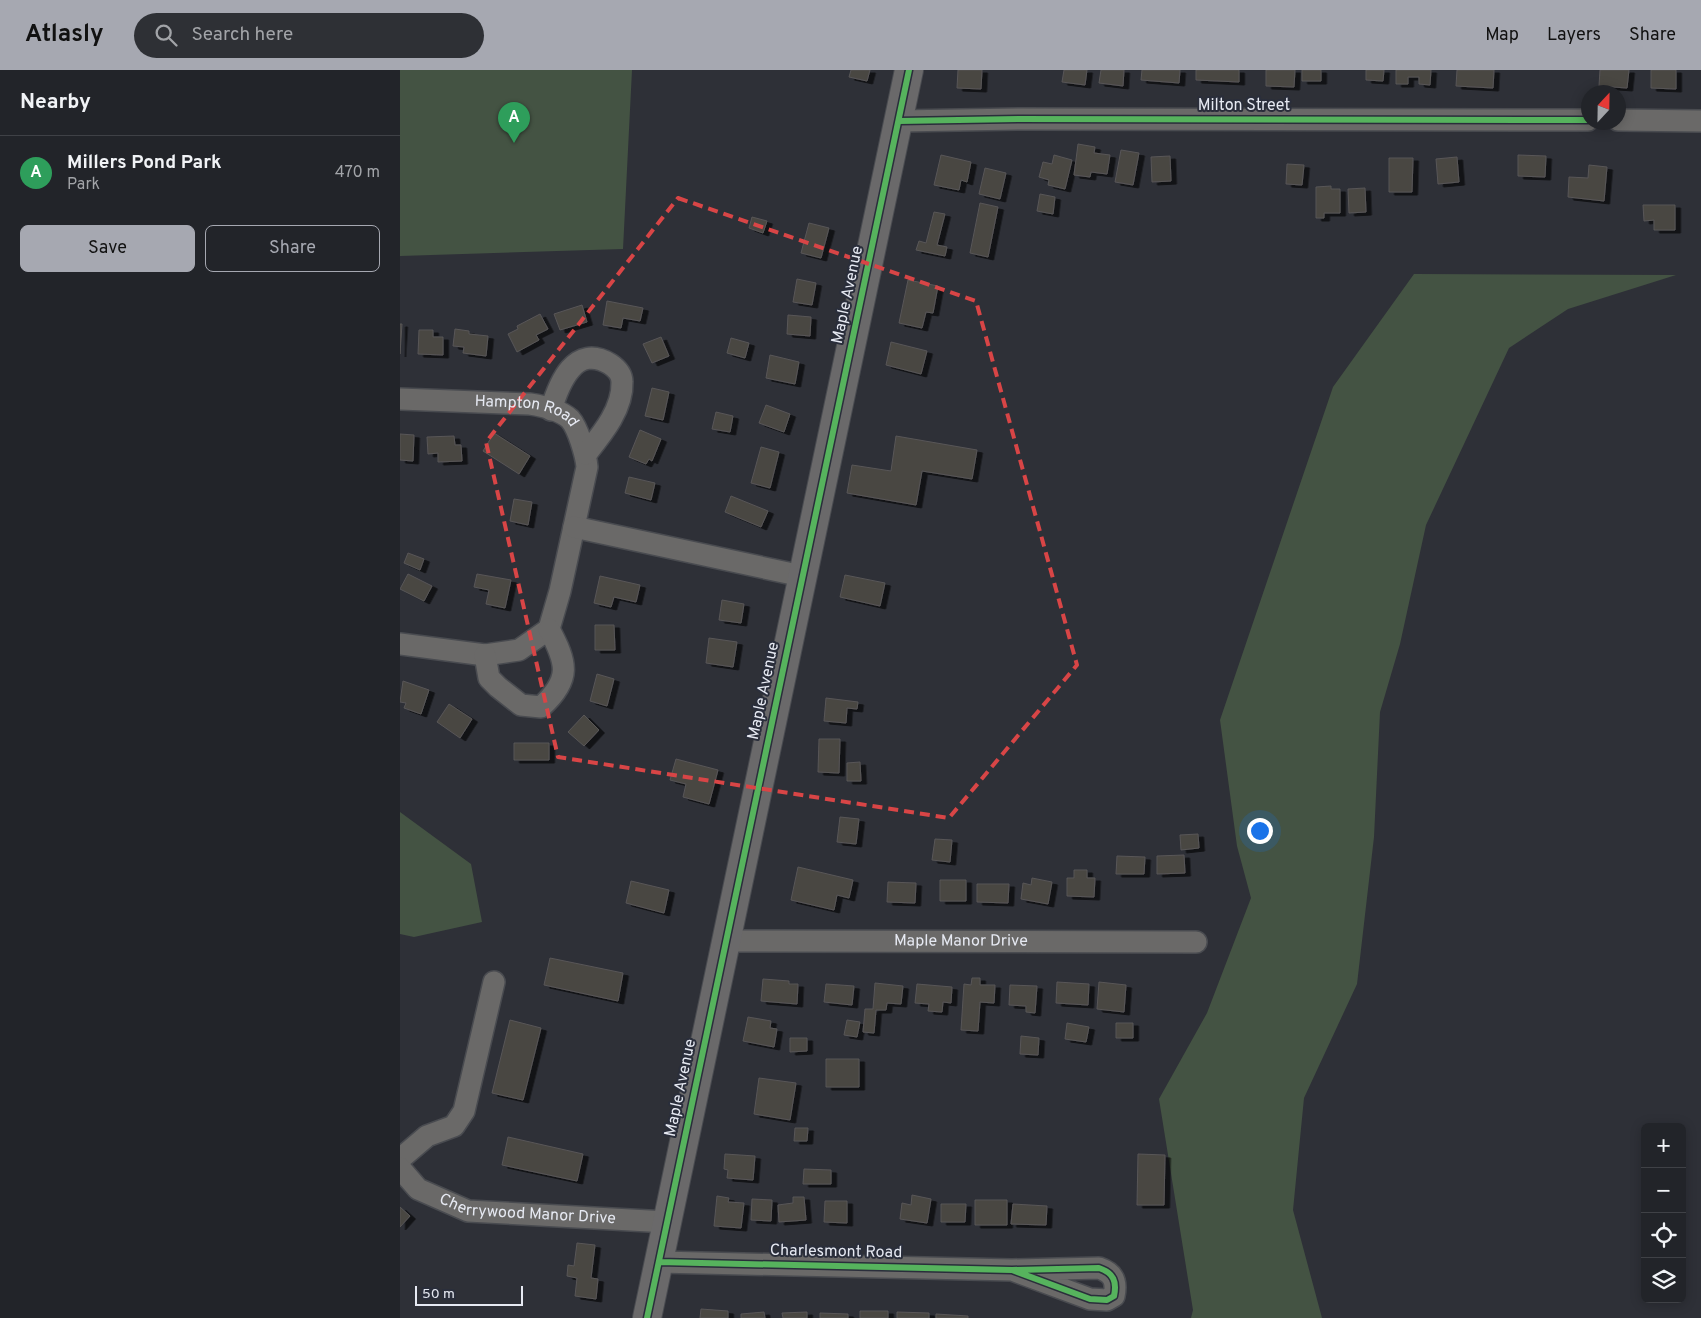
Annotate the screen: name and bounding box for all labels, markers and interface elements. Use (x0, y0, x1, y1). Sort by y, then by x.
search box (134, 13, 484, 58)
text: Atlasly (25, 20, 104, 50)
icon: search (152, 21, 180, 49)
text: Search here (192, 23, 293, 47)
text: Map (1485, 24, 1519, 47)
text: Layers (1547, 24, 1601, 47)
text: Share (1629, 24, 1676, 47)
north arrow (1581, 85, 1626, 130)
text: Nearby (20, 89, 91, 116)
street label: Milton Street (1198, 96, 1290, 116)
pin: A (498, 102, 530, 143)
text: Millers Pond Park (67, 151, 222, 175)
text: A (30, 163, 42, 183)
text: 470 m (335, 163, 380, 183)
text: Park (67, 175, 100, 195)
button: Save (20, 225, 195, 272)
button: Share (205, 225, 380, 272)
street label: Maple Avenue (828, 244, 868, 346)
street label: Hampton Road (474, 392, 583, 431)
street label: Maple Avenue (744, 640, 784, 742)
your location (1247, 818, 1273, 844)
street label: Maple Manor Drive (894, 931, 1028, 952)
street label: Maple Avenue (661, 1037, 701, 1139)
map controls (1641, 1123, 1686, 1303)
button: + (1641, 1123, 1686, 1168)
button: − (1641, 1168, 1686, 1213)
street label: Cherrywood Manor Drive (436, 1189, 616, 1229)
button: locate (1641, 1213, 1686, 1258)
street label: Charlesmont Road (770, 1241, 902, 1263)
button: layers (1641, 1258, 1686, 1303)
scale bar (415, 1283, 522, 1306)
text: 50 m (422, 1286, 455, 1303)

